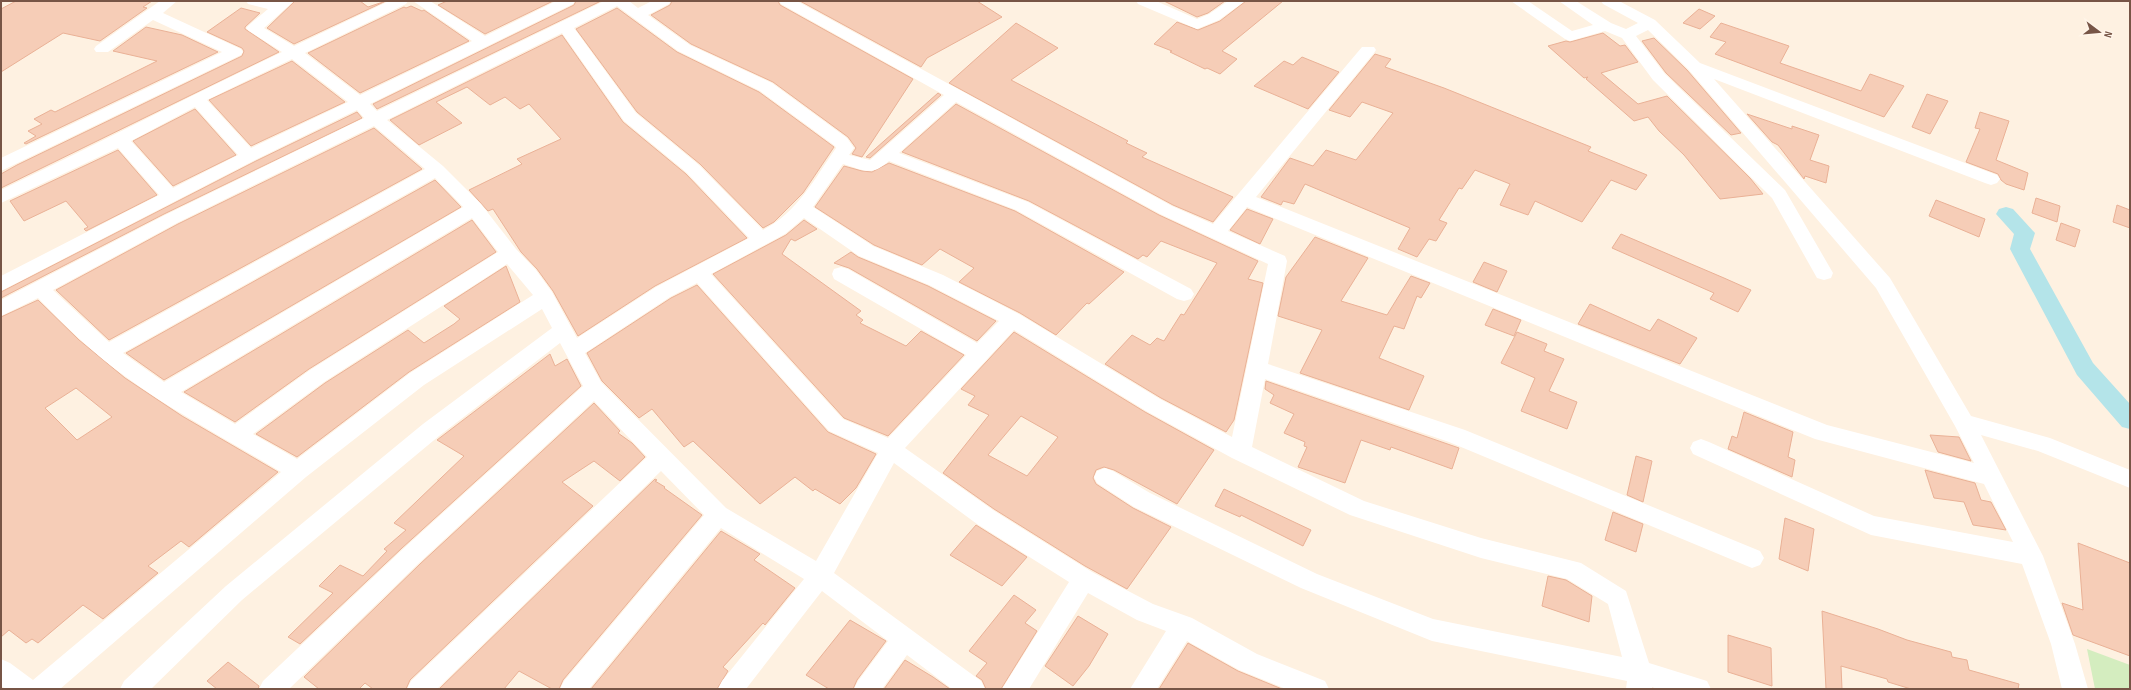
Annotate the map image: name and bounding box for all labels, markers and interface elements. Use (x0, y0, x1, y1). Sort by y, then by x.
north arrow (2079, 12, 2119, 52)
text: N (2101, 30, 2115, 39)

